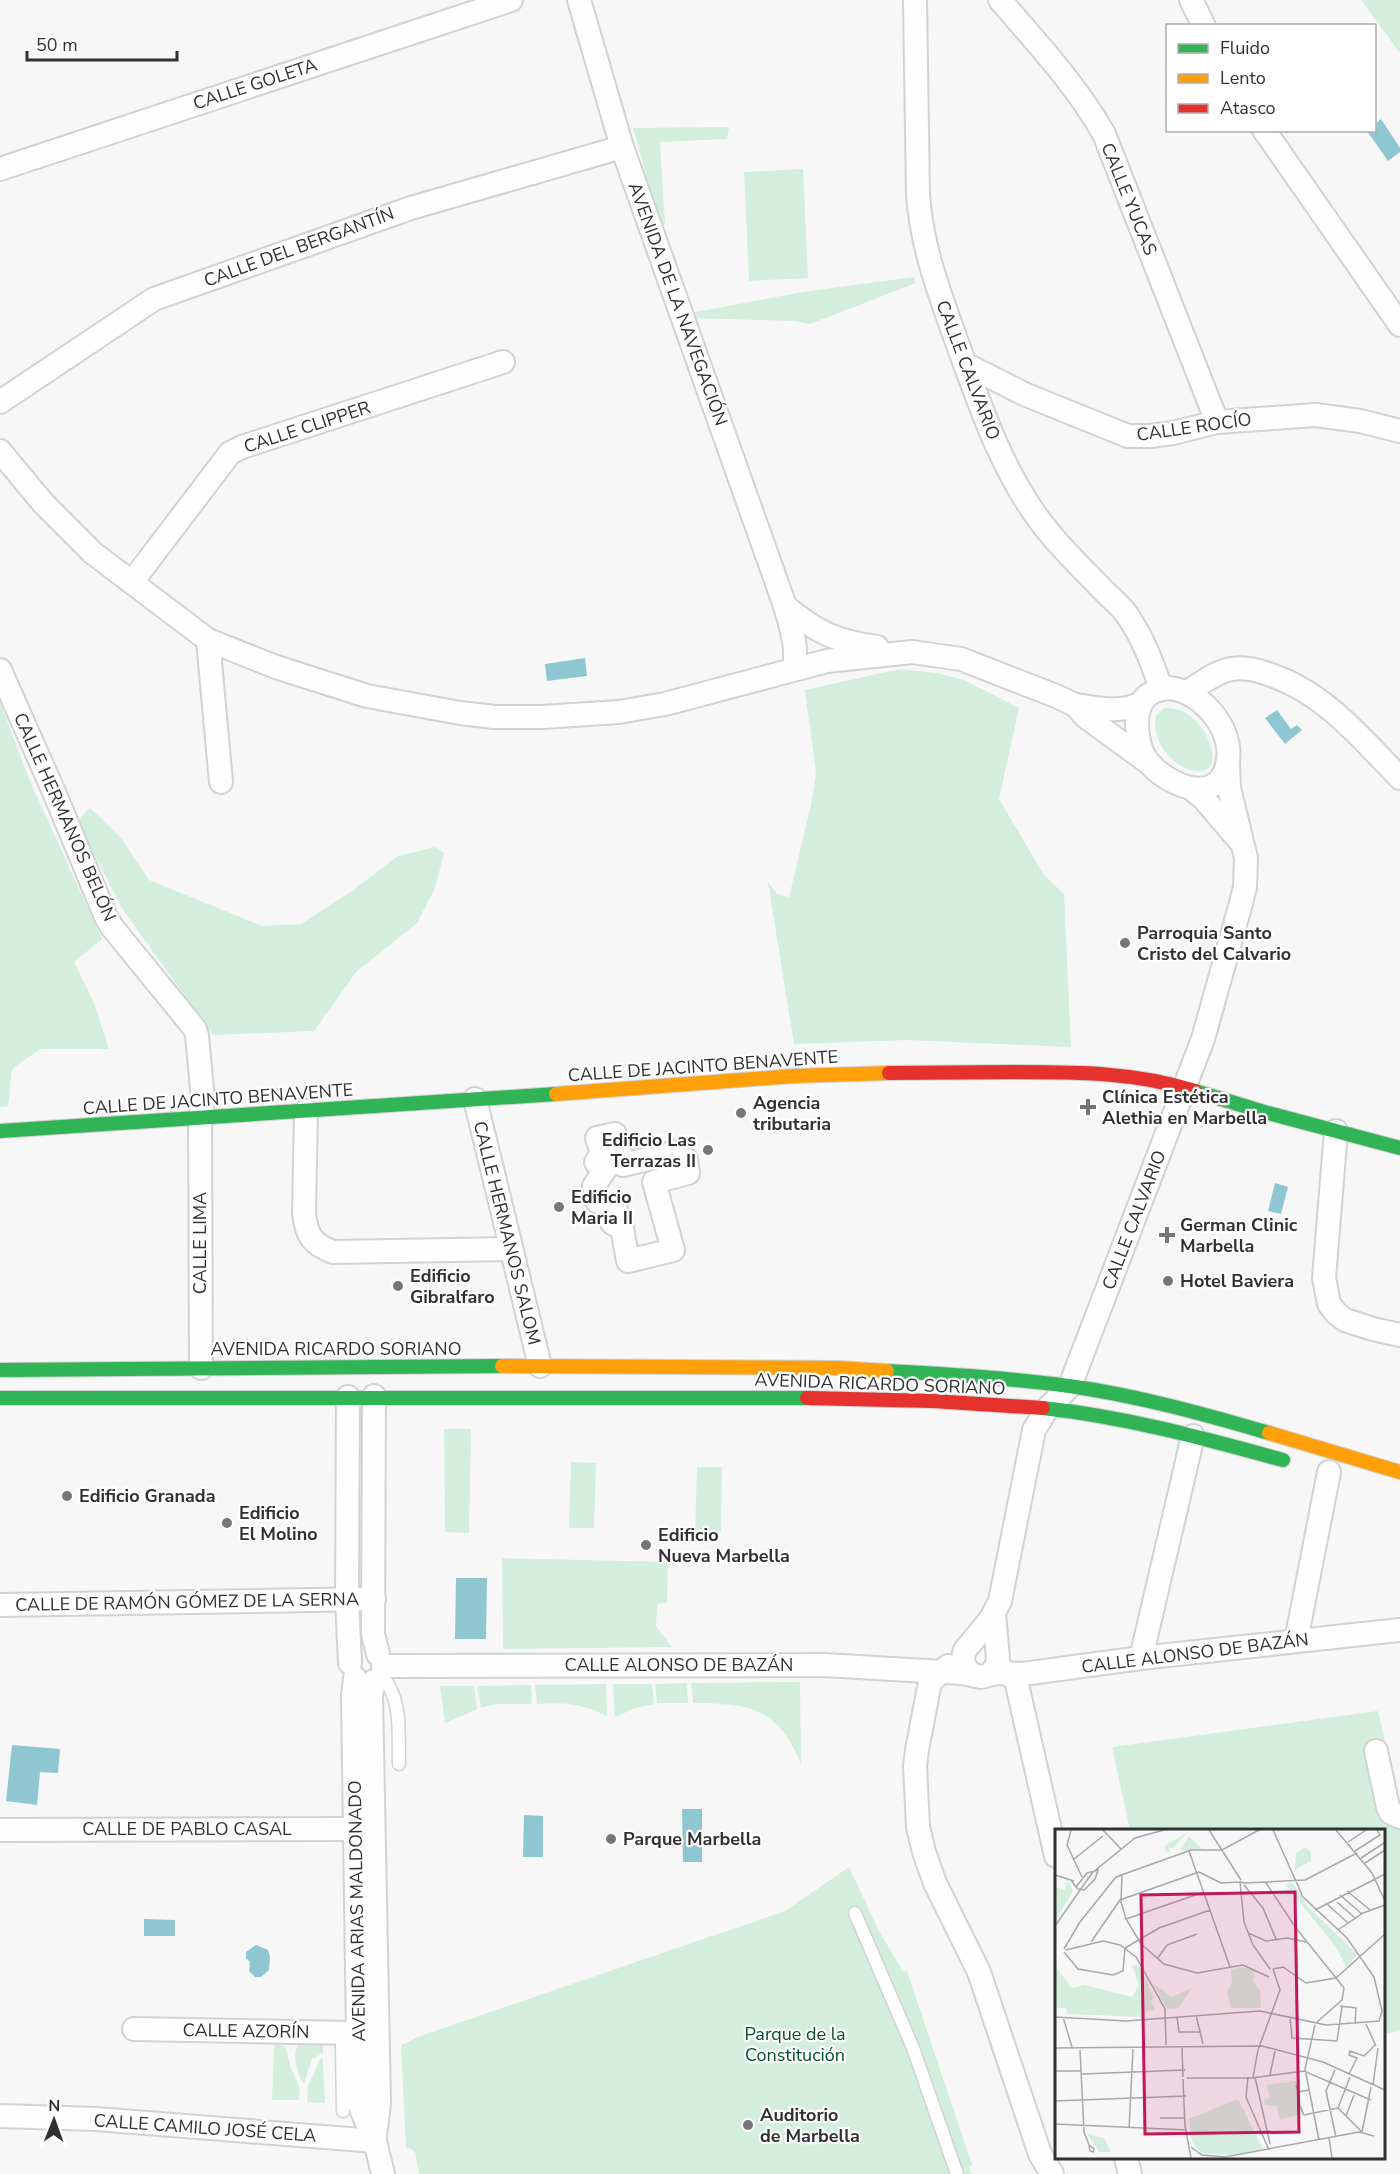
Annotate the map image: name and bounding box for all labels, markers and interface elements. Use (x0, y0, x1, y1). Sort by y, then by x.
scale bar (27, 24, 177, 62)
legend (1166, 24, 1376, 132)
text: 50 m (36, 33, 78, 57)
text: Fluido (1220, 36, 1270, 60)
street label: CALLE GOLETA (190, 53, 320, 115)
text: Lento (1220, 66, 1266, 90)
text: Atasco (1220, 96, 1276, 120)
street label: CALLE YUCAS (1096, 139, 1162, 259)
street label: AVENIDA DE LA NAVEGACIÓN (623, 179, 733, 429)
street label: CALLE DEL BERGANTÍN (201, 201, 397, 293)
street label: CALLE CALVARIO (930, 297, 1006, 443)
street label: CALLE CLIPPER (241, 395, 373, 459)
street label: CALLE ROCÍO (1135, 407, 1253, 447)
street label: CALLE HERMANOS BELÓN (8, 709, 122, 925)
place label: Parroquia Santo Cristo del Calvario (1137, 921, 1291, 966)
marker: Parroquia Santo Cristo del Calvario (1118, 936, 1132, 950)
street label: CALLE DE JACINTO BENAVENTE (567, 1045, 839, 1087)
street label: CALLE DE JACINTO BENAVENTE (82, 1078, 354, 1120)
place label: Clínica Estética Alethia en Marbella (1102, 1085, 1267, 1130)
place label: Agencia tributaria (753, 1091, 831, 1136)
marker: Clínica Estética Alethia en Marbella (1079, 1098, 1097, 1116)
marker: Agencia tributaria (734, 1106, 748, 1120)
street label: CALLE HERMANOS SALOM (468, 1119, 546, 1347)
place label: Edificio Las Terrazas II (602, 1128, 696, 1173)
marker: Edificio Las Terrazas II (701, 1143, 715, 1157)
street label: CALLE CALVARIO (1096, 1147, 1172, 1293)
place label: Edificio Maria II (571, 1185, 633, 1230)
street label: CALLE LIMA (188, 1192, 212, 1294)
marker: Edificio Maria II (552, 1200, 566, 1214)
place label: German Clinic Marbella (1180, 1213, 1298, 1258)
marker: German Clinic Marbella (1158, 1226, 1176, 1244)
place label: Edificio Gibralfaro (410, 1264, 495, 1309)
place label: Hotel Baviera (1180, 1269, 1294, 1293)
marker: Hotel Baviera (1161, 1274, 1175, 1288)
marker: Edificio Gibralfaro (391, 1279, 405, 1293)
street label: AVENIDA RICARDO SORIANO (210, 1337, 462, 1361)
street label: AVENIDA RICARDO SORIANO (754, 1368, 1006, 1400)
place label: Edificio Granada (79, 1484, 215, 1508)
marker: Edificio Granada (60, 1489, 74, 1503)
place label: Edificio El Molino (239, 1501, 318, 1546)
marker: Edificio El Molino (220, 1516, 234, 1530)
place label: Edificio Nueva Marbella (658, 1523, 790, 1568)
marker: Edificio Nueva Marbella (639, 1538, 653, 1552)
street label: CALLE DE RAMÓN GÓMEZ DE LA SERNA (15, 1587, 359, 1617)
street label: CALLE ALONSO DE BAZÁN (1080, 1627, 1310, 1679)
street label: CALLE ALONSO DE BAZÁN (565, 1653, 793, 1677)
street label: AVENIDA ARIAS MALDONADO (343, 1780, 371, 2042)
street label: CALLE DE PABLO CASAL (82, 1817, 292, 1841)
place label: Parque Marbella (623, 1827, 761, 1851)
inset map (1055, 1829, 1385, 2159)
marker: Parque Marbella (604, 1832, 618, 1846)
street label: CALLE AZORÍN (182, 2018, 310, 2044)
park label: Parque de la Constitución (744, 2022, 846, 2067)
north arrow (24, 2090, 84, 2150)
text: N (48, 2095, 60, 2117)
place label: Auditorio de Marbella (760, 2103, 860, 2148)
street label: CALLE CAMILO JOSÉ CELA (93, 2108, 317, 2148)
marker: Auditorio de Marbella (741, 2118, 755, 2132)

